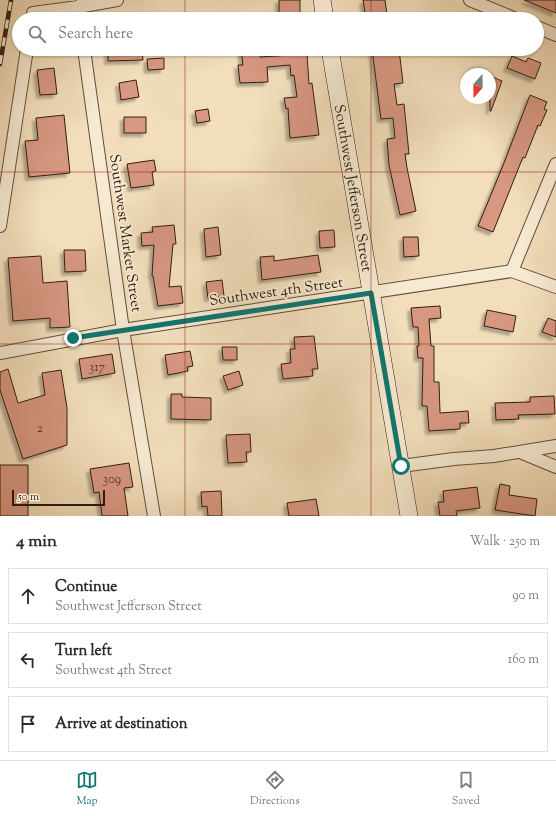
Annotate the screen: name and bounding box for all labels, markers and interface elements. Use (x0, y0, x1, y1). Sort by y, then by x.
search box (12, 12, 544, 56)
icon: search (26, 23, 48, 45)
text: Search here (58, 24, 133, 45)
north arrow (460, 68, 496, 104)
street label: Southwest Jefferson Street (328, 103, 377, 274)
street label: Southwest Market Street (103, 153, 146, 314)
street label: Southwest 4th Street (208, 273, 344, 312)
route end (64, 329, 82, 347)
house number: 317 (89, 359, 106, 377)
house number: 2 (37, 420, 43, 438)
route start (392, 457, 410, 475)
house number: 309 (103, 471, 121, 489)
scale bar (12, 488, 105, 507)
text: 50 m (18, 489, 39, 505)
text: 4 min (16, 530, 57, 554)
text: Walk · 250 m (470, 533, 540, 551)
text: Continue (55, 577, 117, 598)
icon: ahead (17, 585, 39, 607)
text: 90 m (512, 587, 539, 605)
text: Southwest Jefferson Street (55, 598, 202, 616)
text: Turn left (55, 641, 112, 662)
icon: left (17, 649, 39, 671)
text: 160 m (508, 651, 539, 669)
text: Southwest 4th Street (55, 662, 172, 680)
icon: arrive (17, 713, 39, 735)
text: Arrive at destination (55, 714, 188, 735)
tab: Map (76, 769, 98, 809)
tab: Directions (250, 769, 300, 809)
tab: Saved (452, 769, 480, 809)

